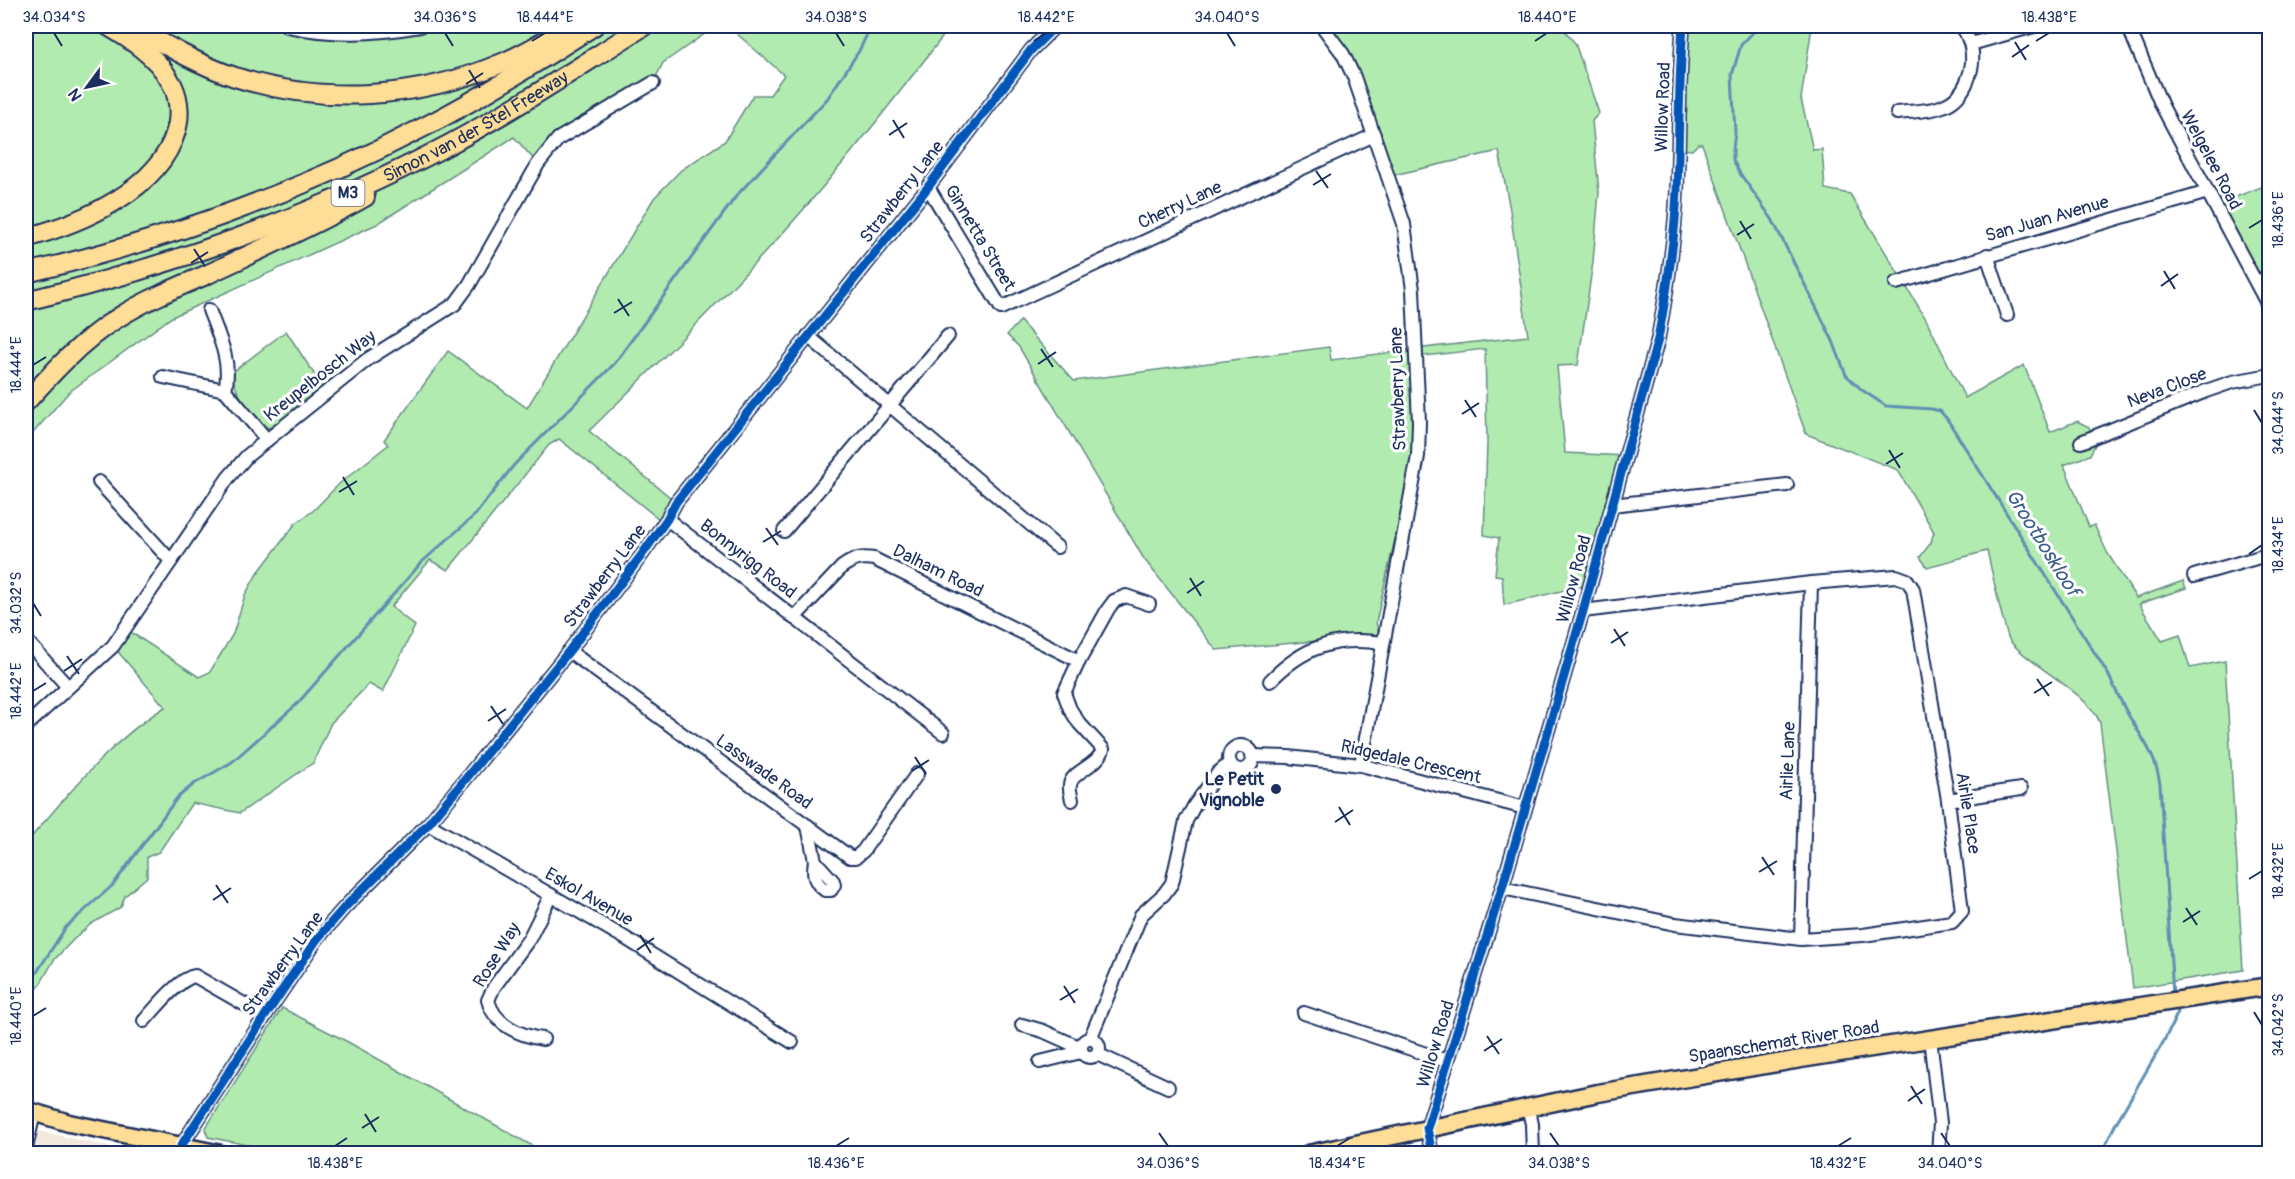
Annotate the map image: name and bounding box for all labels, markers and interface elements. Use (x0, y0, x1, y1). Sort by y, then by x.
text: 34.034°S (23, 8, 86, 27)
text: 34.036°S (413, 8, 477, 27)
text: 18.444°E (516, 8, 574, 27)
text: 34.038°S (805, 8, 867, 27)
text: 18.442°E (1018, 8, 1075, 27)
text: 34.040°S (1195, 8, 1259, 27)
text: 18.440°E (1518, 8, 1577, 27)
text: 18.438°E (2021, 8, 2077, 27)
north arrow (57, 57, 117, 117)
street label: Willow Road (1650, 62, 1676, 152)
street label: Simon van der Stel Freeway (379, 65, 573, 188)
text: N (64, 84, 87, 105)
street label: Welgelee Road (2175, 106, 2247, 214)
street label: Strawberry Lane (855, 136, 949, 248)
street label: Cherry Lane (1134, 176, 1226, 234)
road number: M3 (332, 180, 364, 206)
street label: Ginnetta Street (939, 181, 1021, 296)
street label: San Juan Avenue (1983, 190, 2111, 248)
text: 18.436°E (2269, 191, 2288, 248)
street label: Kreupelbosch Way (259, 325, 381, 427)
street label: Strawberry Lane (1384, 327, 1412, 451)
text: 18.444°E (7, 336, 26, 394)
street label: Neva Close (2124, 362, 2210, 414)
text: 34.044°S (2269, 391, 2288, 455)
water label: Grootboskloof (2000, 485, 2088, 605)
street label: Bonnyrigg Road (695, 514, 801, 604)
text: 18.434°E (2269, 516, 2288, 573)
street label: Strawberry Lane (559, 520, 652, 632)
street label: Willow Road (1551, 533, 1597, 625)
street label: Dalham Road (889, 539, 987, 603)
text: 34.032°S (7, 572, 26, 634)
text: 18.442°E (7, 662, 26, 719)
street label: Airlie Lane (1775, 721, 1801, 801)
street label: Lasswade Road (711, 729, 817, 815)
street label: Ridgedale Crescent (1338, 735, 1484, 790)
place label: Le Petit Vignoble (1199, 768, 1265, 812)
street label: Airlie Place (1950, 771, 1986, 856)
marker: Le Petit Vignoble (1269, 782, 1283, 796)
text: 18.432°E (2269, 843, 2288, 899)
street label: Eskol Avenue (541, 863, 637, 932)
street label: Strawberry Lane (237, 907, 329, 1021)
street label: Rose Way (468, 918, 526, 992)
text: 18.440°E (7, 986, 26, 1045)
text: 34.042°S (2269, 993, 2288, 1057)
street label: Willow Road (1412, 998, 1460, 1090)
street label: Spaanschemat River Road (1687, 1016, 1881, 1068)
text: 18.438°E (307, 1154, 363, 1173)
text: 18.436°E (808, 1154, 865, 1173)
text: 34.036°S (1136, 1154, 1200, 1173)
text: 18.434°E (1309, 1154, 1366, 1173)
text: 34.038°S (1528, 1154, 1590, 1173)
text: 18.432°E (1810, 1154, 1866, 1173)
text: 34.040°S (1918, 1154, 1982, 1173)

